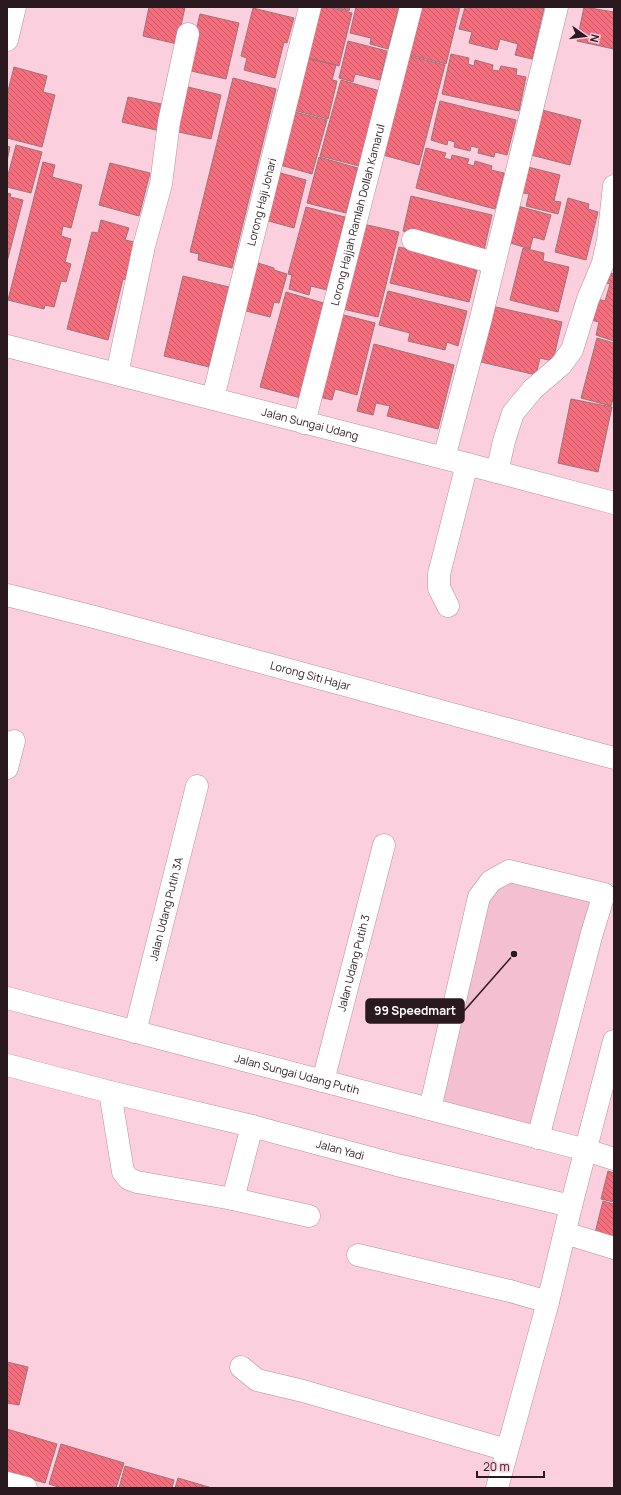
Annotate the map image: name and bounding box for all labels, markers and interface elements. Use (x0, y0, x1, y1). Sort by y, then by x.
north arrow (565, 16, 605, 56)
text: N (587, 33, 603, 44)
street label: Lorong Hajjah Ramlah Dollah Kamarul (327, 122, 388, 307)
street label: Lorong Haji Johari (243, 156, 279, 247)
street label: Jalan Sungai Udang (260, 404, 360, 443)
street label: Lorong Siti Hajar (269, 657, 353, 693)
street label: Jalan Udang Putih 3A (145, 855, 186, 962)
street label: Jalan Udang Putih 3 (333, 913, 373, 1013)
callout: 99 Speedmart (366, 999, 464, 1023)
text: 99 Speedmart (374, 1002, 456, 1019)
street label: Jalan Sungai Udang Putih (233, 1050, 361, 1097)
street label: Jalan Yadi (315, 1136, 366, 1163)
scale bar (477, 1453, 544, 1479)
text: 20 m (483, 1458, 510, 1475)

